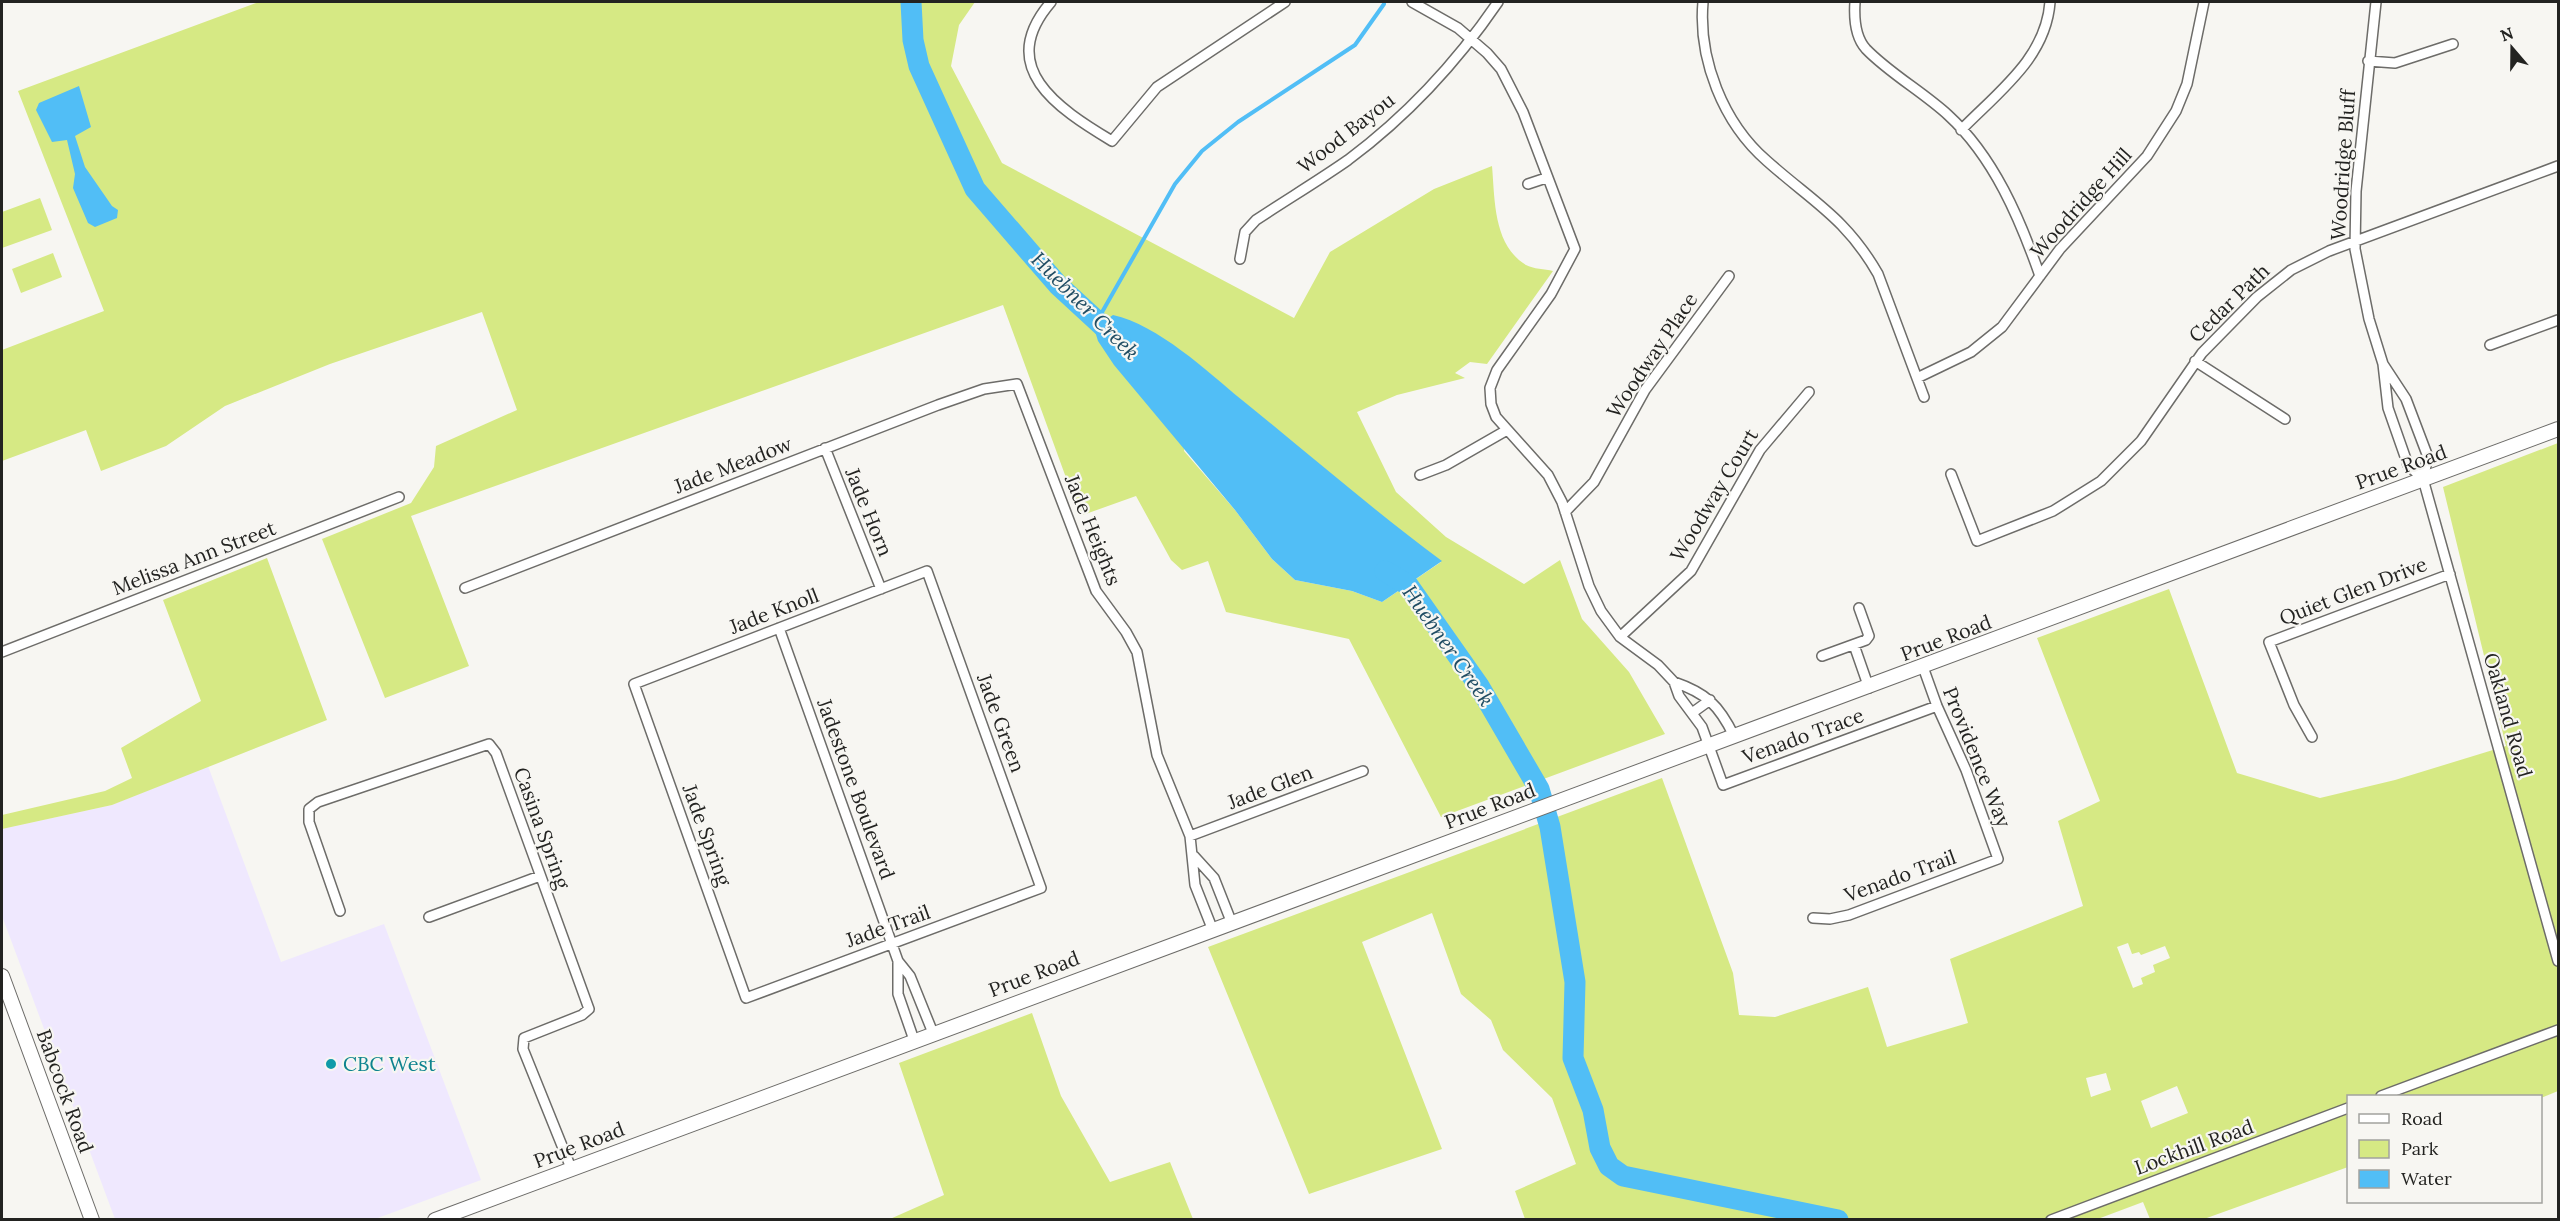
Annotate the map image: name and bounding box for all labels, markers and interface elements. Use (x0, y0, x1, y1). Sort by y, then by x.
north arrow (2482, 18, 2542, 78)
text: N (2498, 22, 2516, 45)
street label: Wood Bayou (1292, 87, 1399, 178)
street label: Woodridge Bluff (2325, 87, 2360, 241)
street label: Woodridge Hill (2025, 142, 2137, 263)
water label: Huebner Creek (1026, 246, 1145, 365)
street label: Cedar Path (2183, 258, 2274, 347)
street label: Woodway Place (1601, 287, 1703, 422)
street label: Woodway Court (1664, 424, 1763, 566)
street label: Jade Meadow (669, 431, 795, 499)
street label: Prue Road (2352, 438, 2450, 495)
street label: Jade Horn (840, 463, 899, 560)
street label: Jade Heights (1059, 470, 1127, 589)
street label: Melissa Ann Street (109, 515, 279, 600)
street label: Quiet Glen Drive (2275, 551, 2430, 630)
water label: Huebner Creek (1397, 580, 1500, 712)
street label: Jade Knoll (725, 582, 822, 639)
street label: Prue Road (1897, 609, 1995, 666)
street label: Oakland Road (2479, 650, 2538, 780)
street label: Jade Green (972, 669, 1031, 775)
street label: Providence Way (1938, 683, 2017, 831)
street label: Jadestone Boulevard (812, 694, 901, 882)
street label: Venado Trace (1738, 702, 1867, 769)
street label: Jade Glen (1223, 759, 1316, 815)
street label: Casina Spring (509, 764, 576, 893)
street label: Prue Road (1441, 777, 1539, 834)
street label: Jade Spring (677, 780, 738, 890)
street label: Venado Trail (1840, 844, 1959, 908)
street label: Jade Trail (841, 899, 933, 953)
street label: Prue Road (985, 945, 1083, 1002)
street label: Babcock Road (32, 1026, 99, 1156)
place label: CBC West (343, 1051, 436, 1076)
marker: CBC West (324, 1057, 338, 1071)
legend (2347, 1095, 2542, 1203)
text: Road (2401, 1107, 2443, 1130)
street label: Lockhill Road (2131, 1113, 2257, 1180)
street label: Prue Road (530, 1116, 628, 1173)
text: Park (2401, 1137, 2439, 1160)
text: Water (2401, 1167, 2452, 1190)

